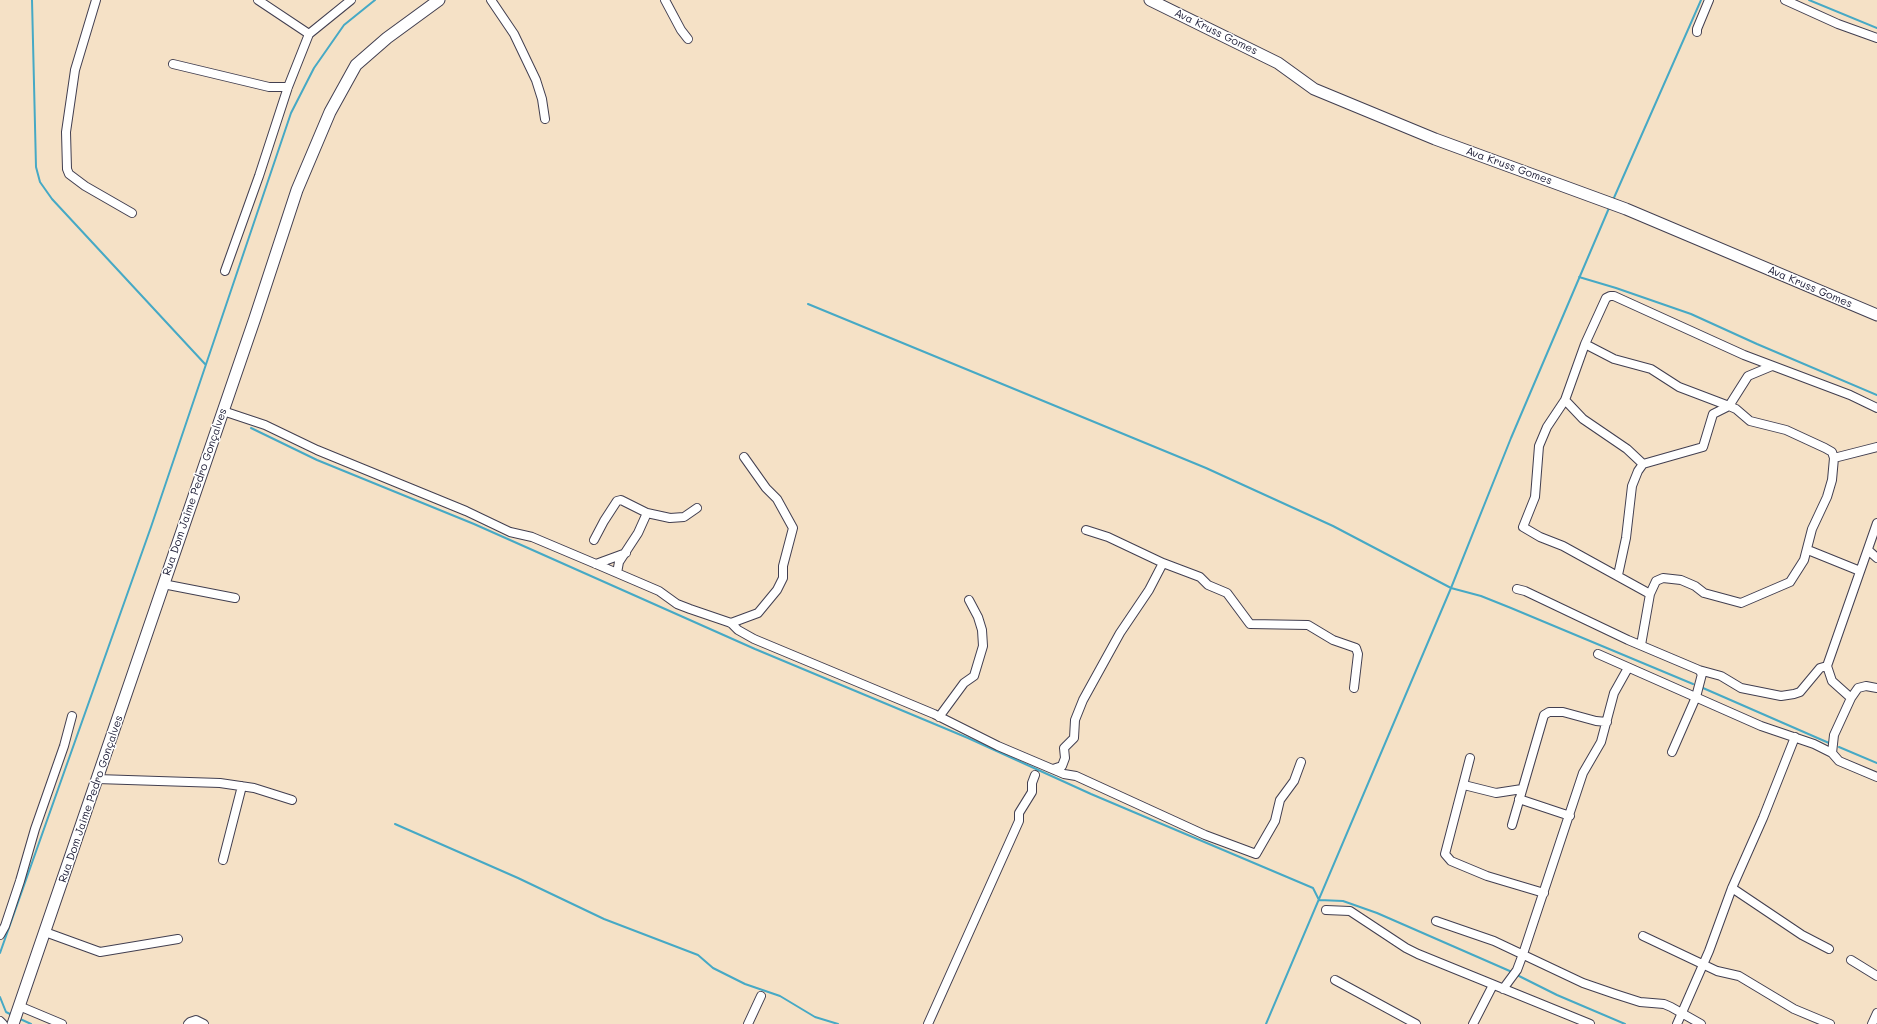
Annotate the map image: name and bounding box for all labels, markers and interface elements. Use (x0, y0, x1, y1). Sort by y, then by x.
street label: Ava Kruss Gomes (1172, 6, 1260, 58)
street label: Ava Kruss Gomes (1464, 144, 1554, 188)
street label: Ava Kruss Gomes (1766, 263, 1854, 311)
street label: Rua Dom Jaime Pedro Gonçalves (160, 407, 230, 577)
street label: Rua Dom Jaime Pedro Gonçalves (56, 714, 126, 884)

